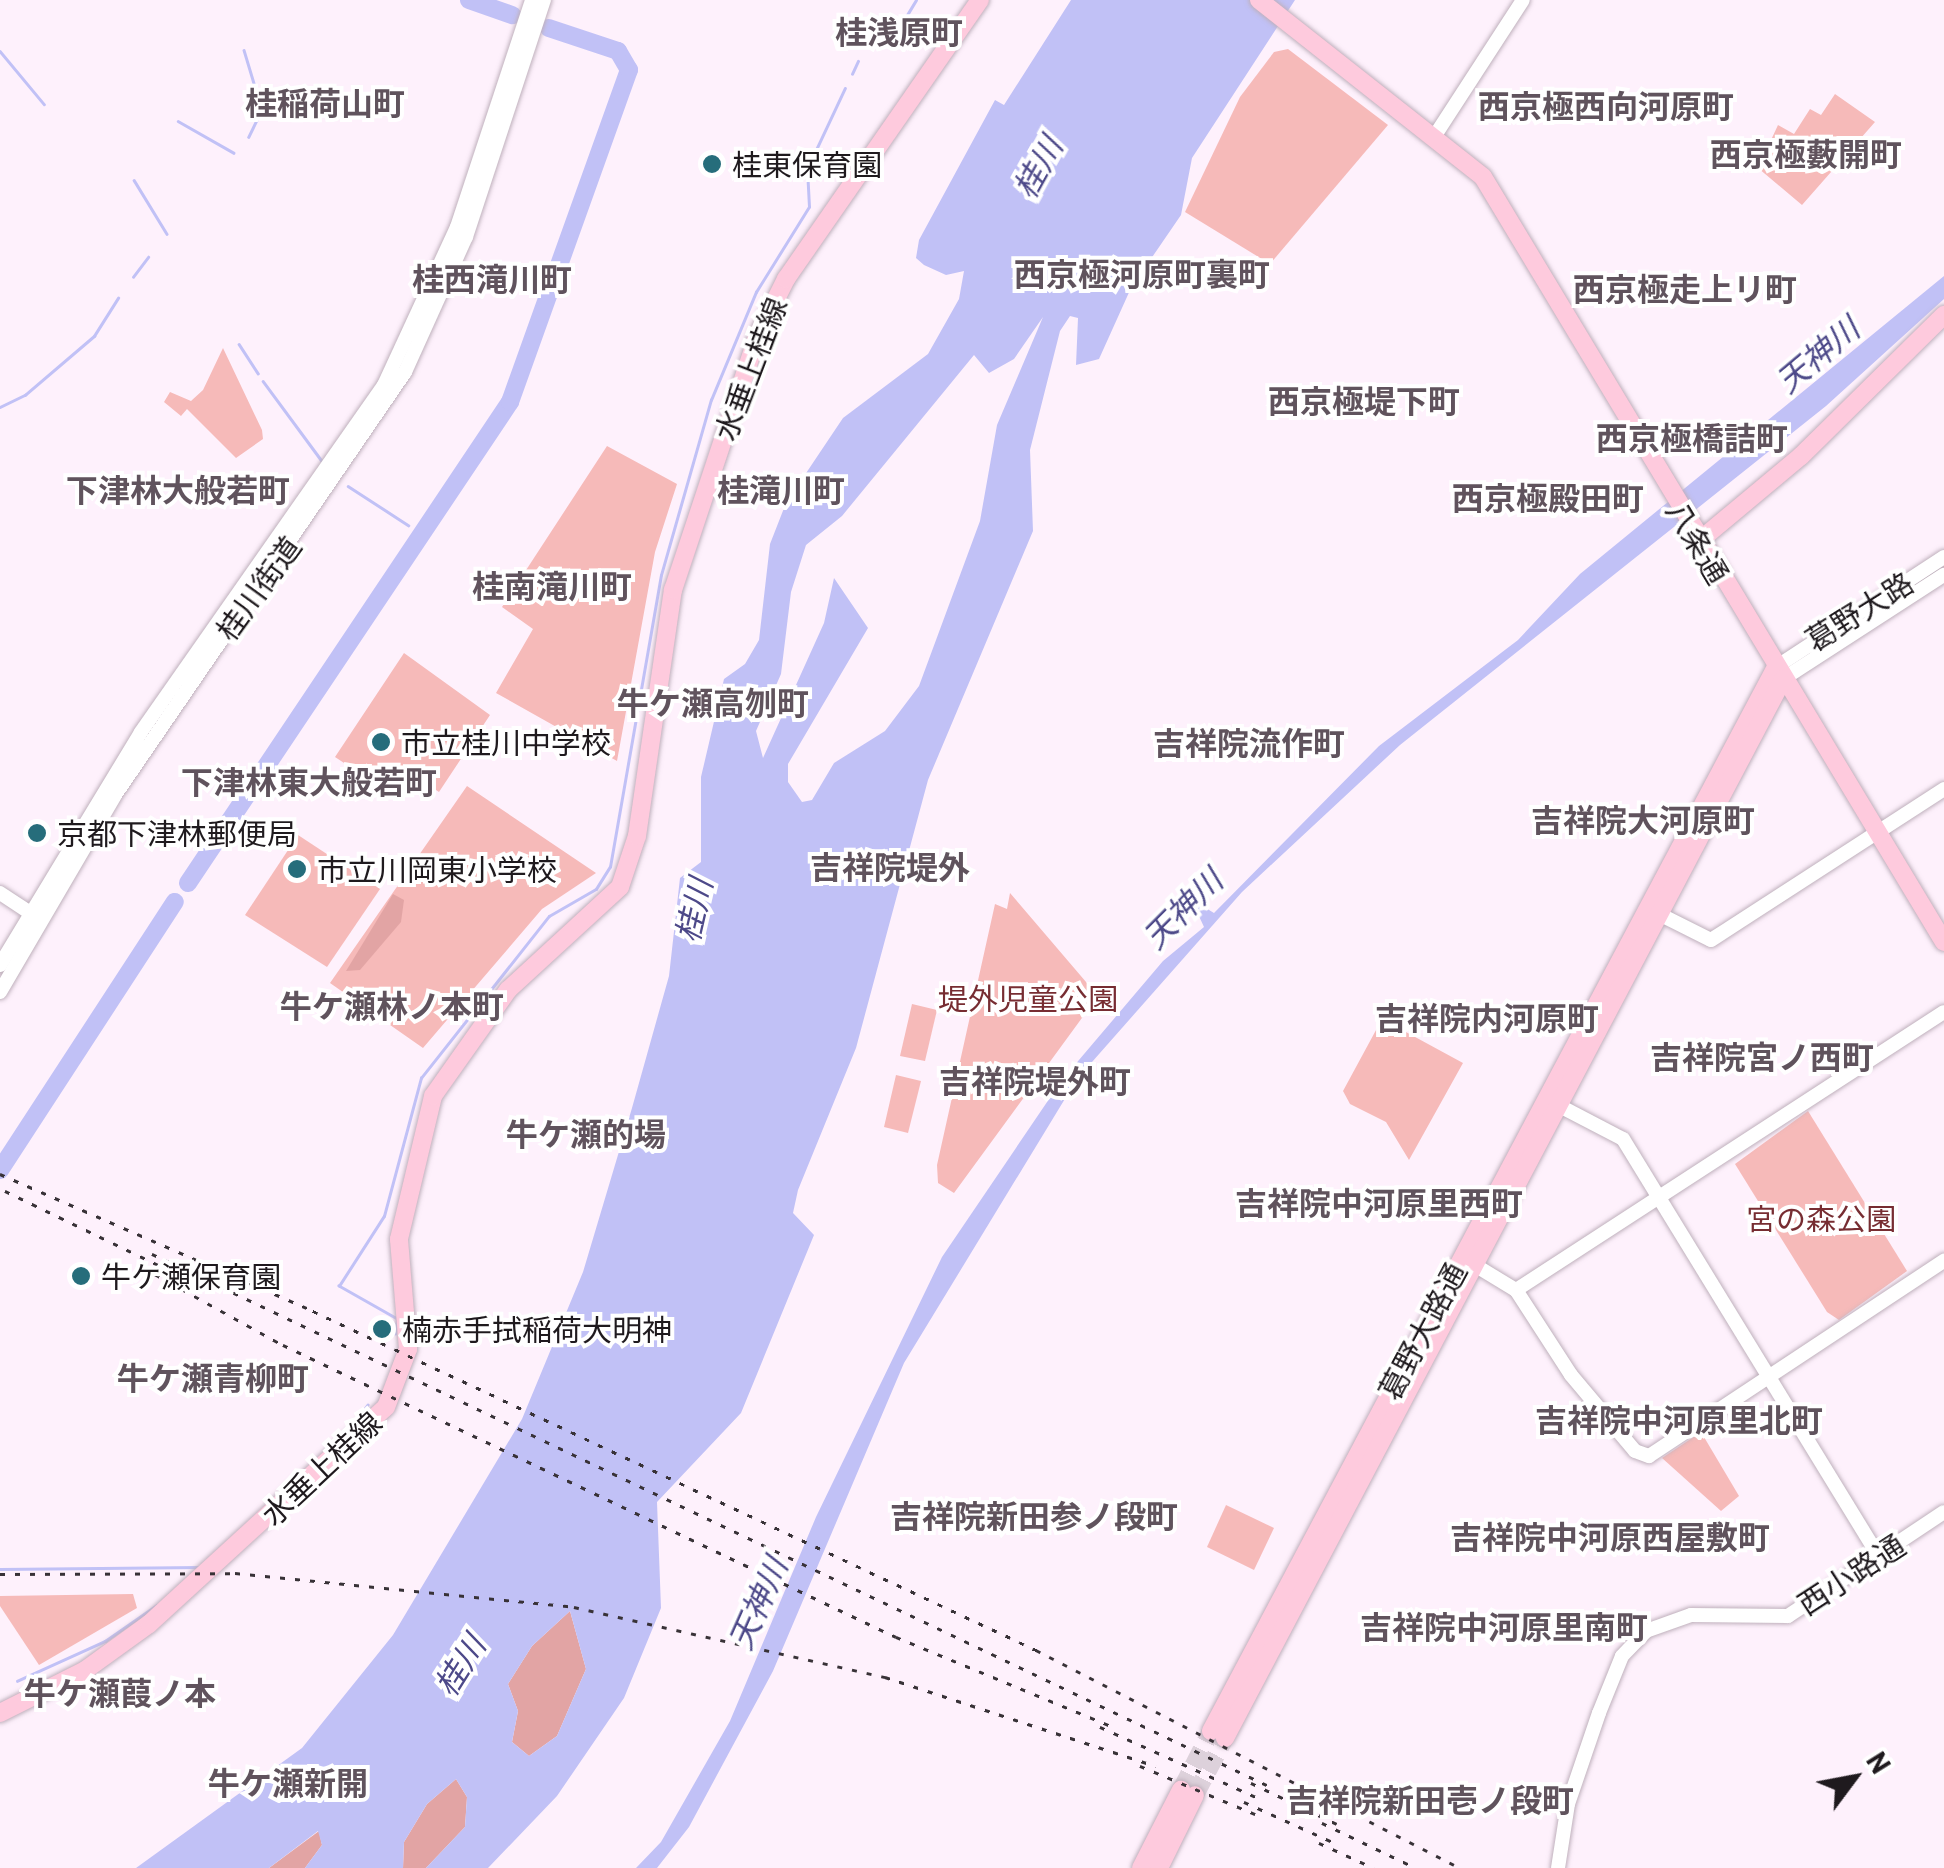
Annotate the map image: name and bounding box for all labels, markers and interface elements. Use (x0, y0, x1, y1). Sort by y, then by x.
district label: 桂浅原町 (835, 12, 963, 50)
district label: 桂稲荷山町 (245, 83, 405, 121)
district label: 西京極西向河原町 (1478, 86, 1734, 124)
water label: 桂川 (1005, 130, 1069, 204)
district label: 西京極藪開町 (1710, 134, 1902, 172)
place label: 桂東保育園 (732, 146, 882, 182)
marker: 桂東保育園 (701, 153, 723, 175)
district label: 西京極河原町裏町 (1014, 254, 1270, 292)
district label: 桂西滝川町 (412, 259, 572, 297)
district label: 西京極走上リ町 (1573, 269, 1797, 307)
street label: 水垂上桂線 (706, 293, 794, 445)
water label: 天神川 (1768, 308, 1866, 400)
district label: 西京極堤下町 (1268, 381, 1460, 419)
district label: 西京極橋詰町 (1596, 418, 1788, 456)
district label: 下津林大般若町 (66, 470, 290, 508)
district label: 桂滝川町 (717, 470, 845, 508)
district label: 西京極殿田町 (1452, 478, 1644, 516)
street label: 八条通 (1659, 494, 1737, 590)
street label: 桂川街道 (208, 529, 308, 647)
street label: 葛野大路 (1799, 564, 1919, 658)
district label: 桂南滝川町 (472, 566, 632, 604)
district label: 牛ケ瀬高刎町 (617, 683, 809, 721)
district label: 吉祥院流作町 (1153, 723, 1345, 761)
place label: 市立桂川中学校 (401, 724, 611, 760)
marker: 市立桂川中学校 (370, 731, 392, 753)
district label: 下津林東大般若町 (181, 762, 437, 800)
district label: 吉祥院大河原町 (1531, 800, 1755, 838)
place label: 京都下津林郵便局 (57, 815, 297, 851)
marker: 京都下津林郵便局 (26, 822, 48, 844)
district label: 吉祥院堤外 (810, 847, 970, 885)
place label: 市立川岡東小学校 (317, 851, 557, 887)
marker: 市立川岡東小学校 (286, 858, 308, 880)
water label: 天神川 (1134, 860, 1230, 956)
water label: 桂川 (667, 875, 719, 945)
park label: 堤外児童公園 (938, 980, 1118, 1016)
district label: 牛ケ瀬林ノ本町 (280, 986, 504, 1024)
district label: 吉祥院内河原町 (1375, 998, 1599, 1036)
district label: 吉祥院宮ノ西町 (1650, 1037, 1874, 1075)
district label: 吉祥院堤外町 (939, 1061, 1131, 1099)
district label: 牛ケ瀬的場 (506, 1114, 666, 1152)
district label: 吉祥院中河原里西町 (1235, 1183, 1523, 1221)
park label: 宮の森公園 (1746, 1200, 1896, 1236)
street label: 葛野大路通 (1371, 1256, 1473, 1406)
place label: 牛ケ瀬保育園 (101, 1258, 281, 1294)
marker: 牛ケ瀬保育園 (70, 1265, 92, 1287)
place label: 楠赤手拭稲荷大明神 (402, 1311, 672, 1347)
marker: 楠赤手拭稲荷大明神 (371, 1318, 393, 1340)
district label: 牛ケ瀬青柳町 (117, 1358, 309, 1396)
district label: 吉祥院中河原里北町 (1535, 1400, 1823, 1438)
street label: 水垂上桂線 (254, 1404, 388, 1532)
district label: 吉祥院新田参ノ段町 (890, 1496, 1178, 1534)
district label: 吉祥院中河原西屋敷町 (1450, 1517, 1770, 1555)
street label: 西小路通 (1791, 1526, 1911, 1622)
water label: 天神川 (720, 1551, 794, 1655)
district label: 吉祥院中河原里南町 (1360, 1607, 1648, 1645)
water label: 桂川 (426, 1628, 492, 1702)
district label: 牛ケ瀬葭ノ本 (24, 1673, 216, 1711)
north arrow (1804, 1728, 1904, 1828)
text: N (1860, 1745, 1899, 1779)
district label: 牛ケ瀬新開 (208, 1763, 368, 1801)
district label: 吉祥院新田壱ノ段町 (1286, 1780, 1574, 1818)

